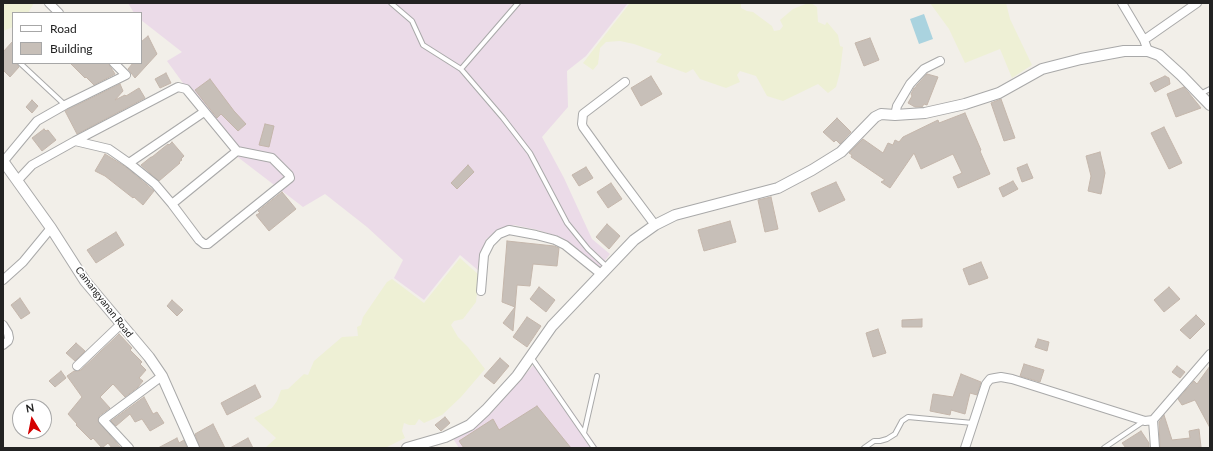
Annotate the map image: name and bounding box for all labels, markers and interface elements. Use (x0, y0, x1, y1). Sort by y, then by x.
legend (12, 12, 142, 64)
text: Road (50, 21, 77, 36)
text: Building (50, 41, 93, 56)
street label: Camangyanan Road (73, 264, 135, 340)
north arrow (12, 399, 52, 439)
text: N (25, 401, 35, 415)

